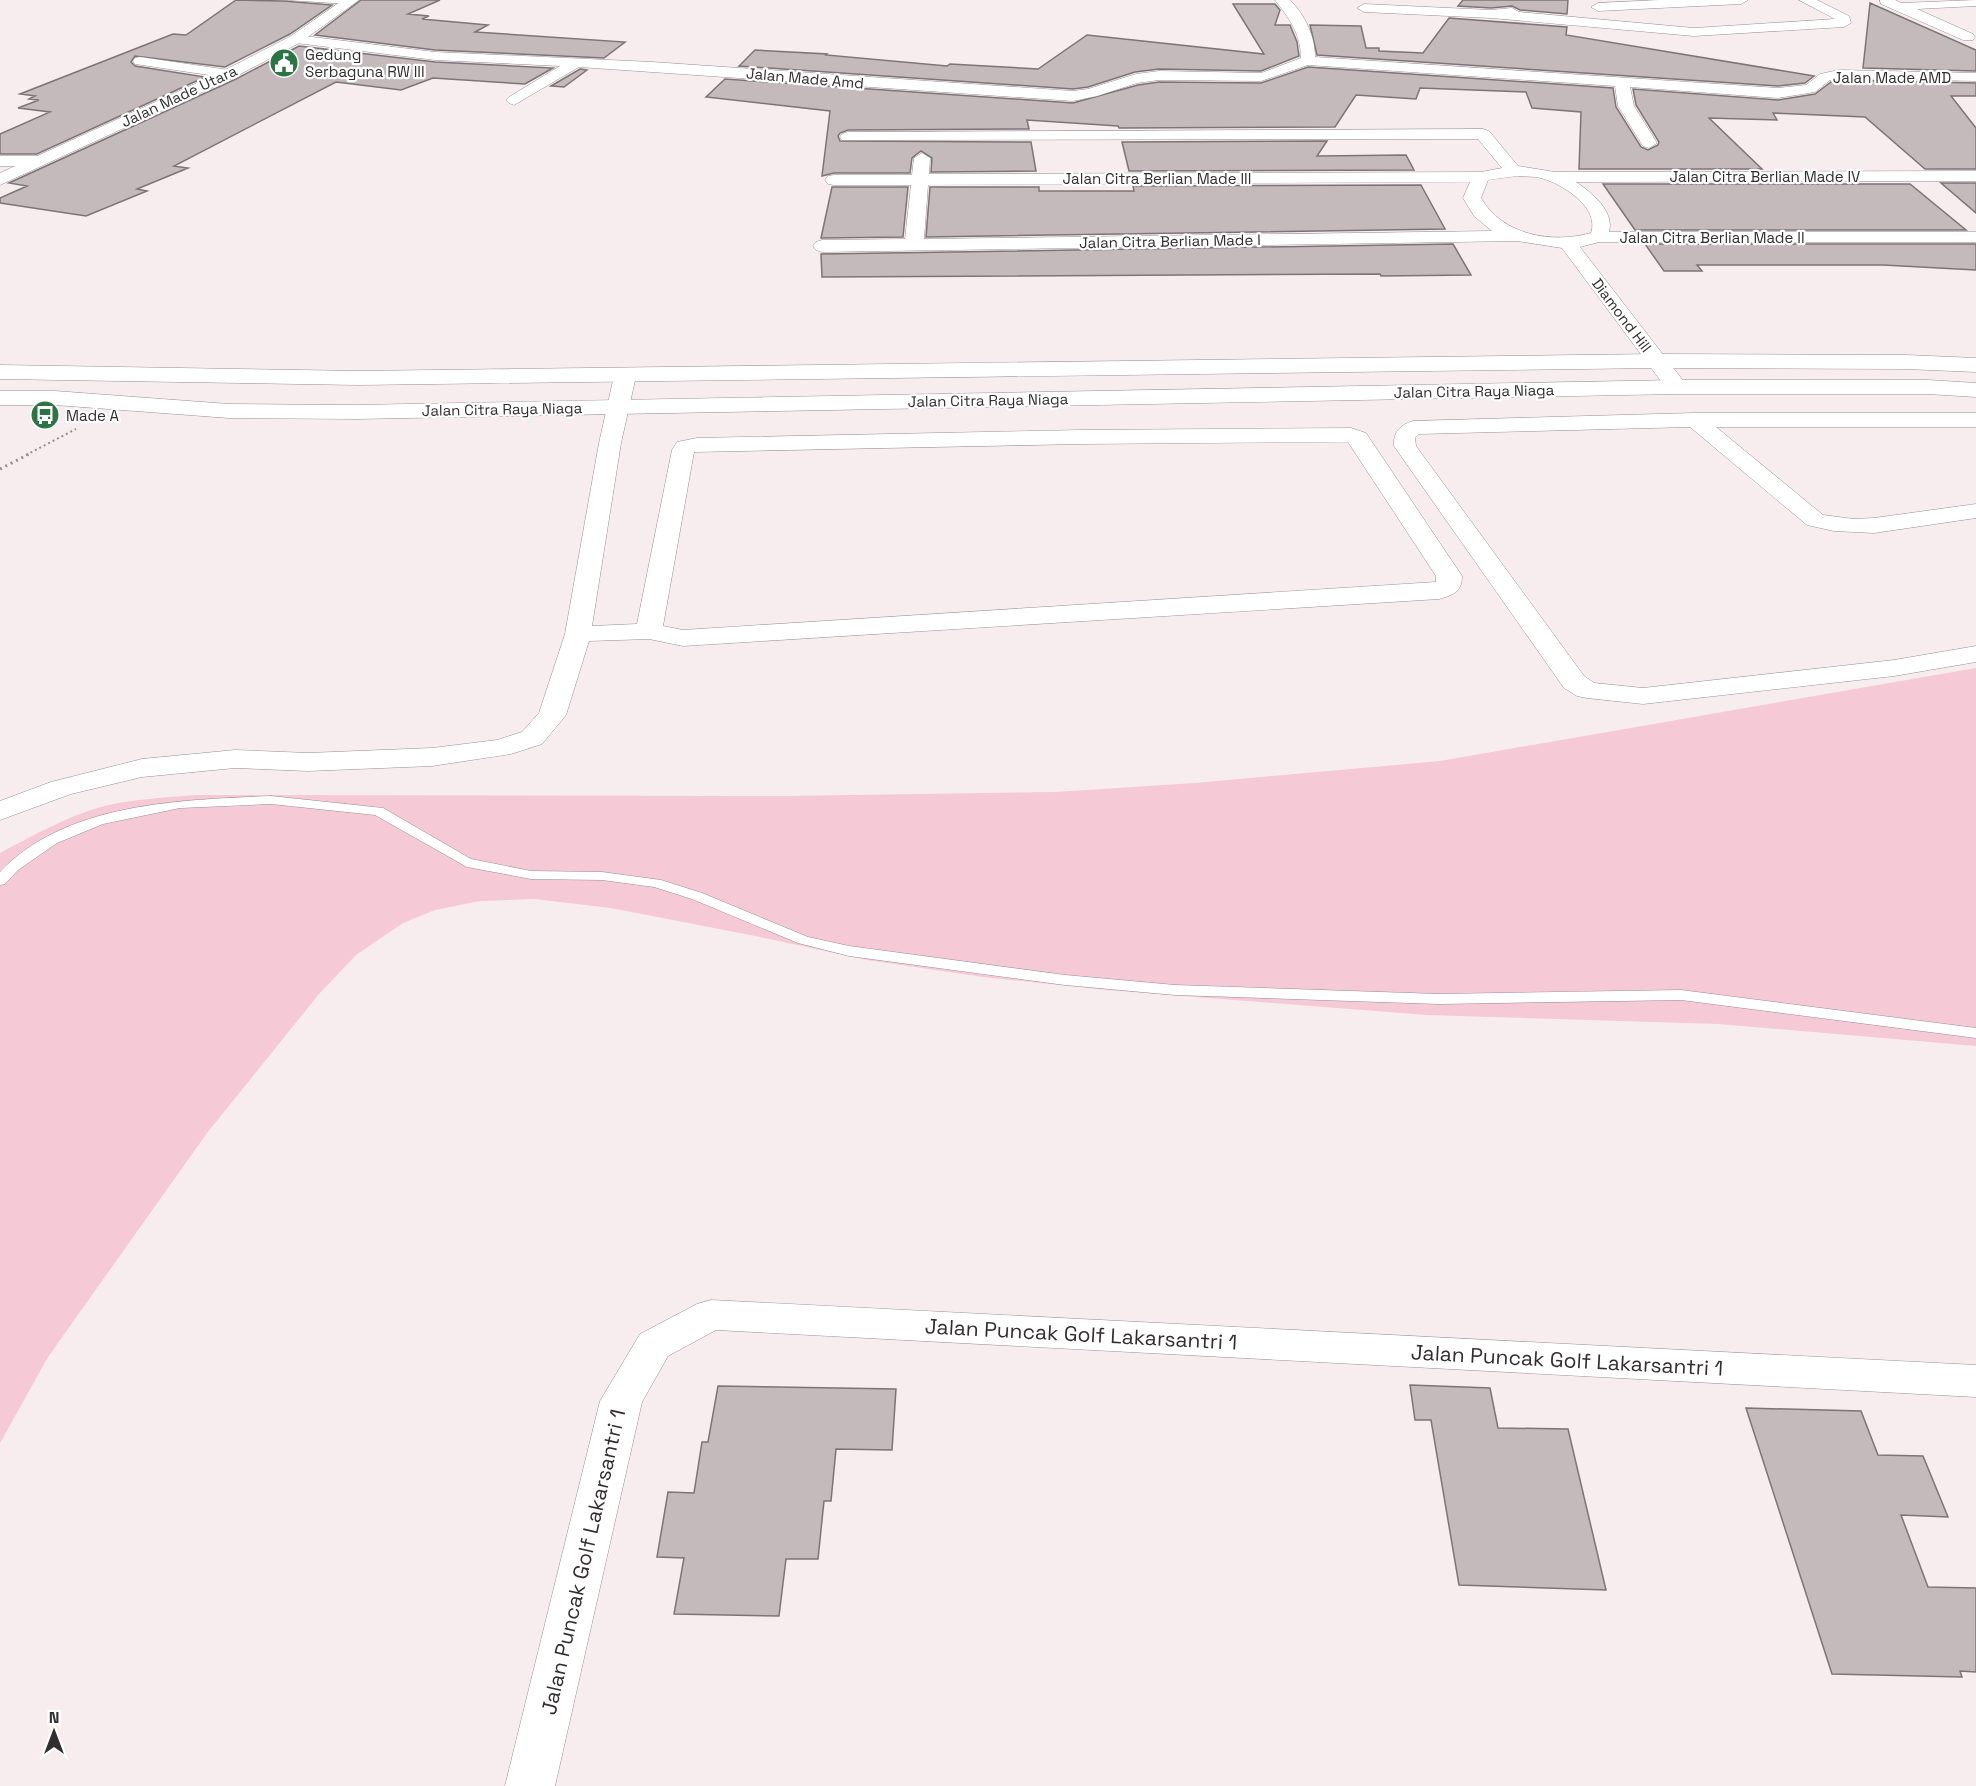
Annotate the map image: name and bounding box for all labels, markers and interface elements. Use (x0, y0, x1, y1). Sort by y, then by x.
place label: Gedung Serbaguna RW III (305, 45, 425, 81)
public building icon: Gedung Serbaguna RW III (268, 47, 300, 79)
street label: Jalan Made Utara (118, 61, 240, 131)
street label: Jalan Made Amd (745, 63, 865, 93)
street label: Jalan Made AMD (1833, 68, 1951, 87)
street label: Jalan Citra Berlian Made IV (1670, 167, 1860, 186)
street label: Jalan Citra Berlian Made III (1063, 169, 1251, 188)
street label: Jalan Citra Berlian Made II (1619, 228, 1805, 247)
street label: Jalan Citra Berlian Made I (1079, 230, 1261, 252)
street label: Diamond Hill (1588, 274, 1656, 356)
street label: Jalan Citra Raya Niaga (1394, 380, 1555, 402)
street label: Jalan Citra Raya Niaga (908, 389, 1069, 411)
street label: Jalan Citra Raya Niaga (422, 398, 583, 420)
bus stop icon: Made A (29, 399, 61, 431)
place label: Made A (66, 406, 120, 425)
street label: Jalan Puncak Golf Lakarsantri 1 (924, 1312, 1238, 1356)
street label: Jalan Puncak Golf Lakarsantri 1 (1410, 1338, 1724, 1382)
street label: Jalan Puncak Golf Lakarsantri 1 (535, 1407, 631, 1717)
north arrow (24, 1702, 84, 1762)
text: N (49, 1707, 59, 1728)

